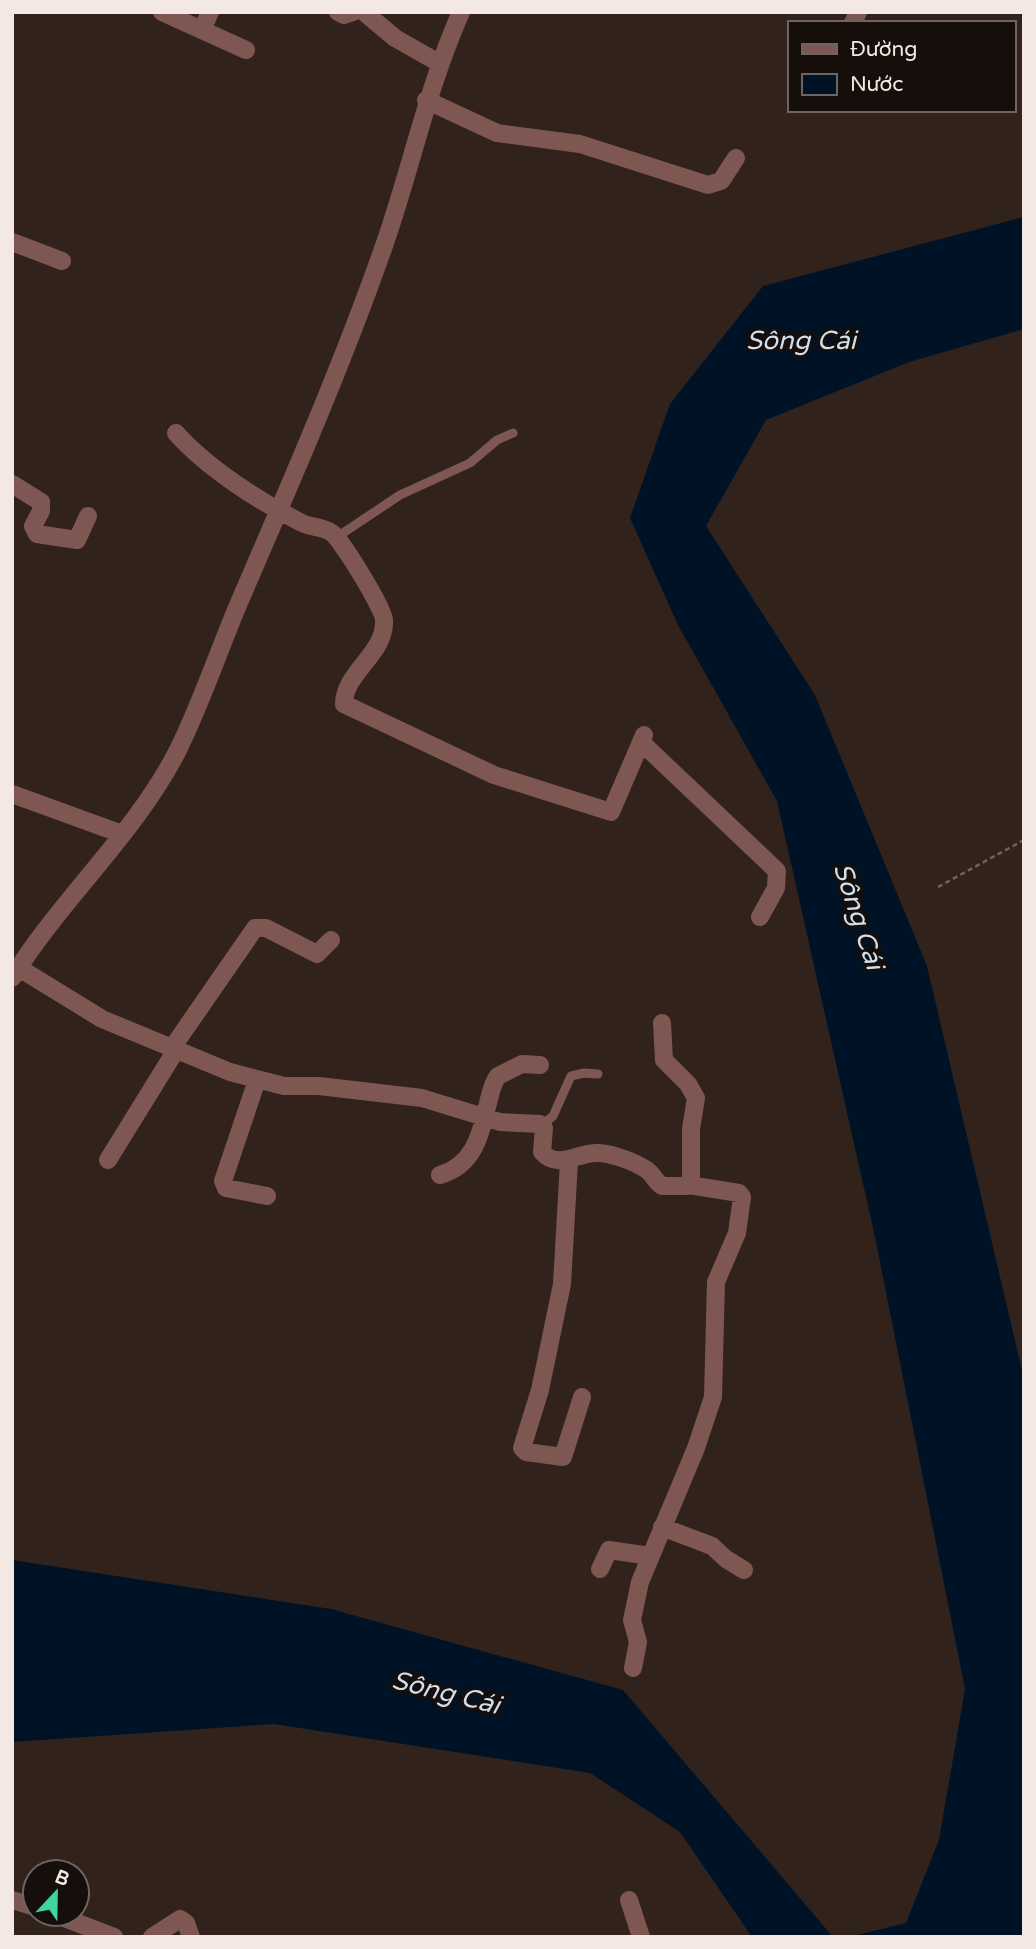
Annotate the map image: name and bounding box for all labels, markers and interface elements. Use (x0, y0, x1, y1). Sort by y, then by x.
legend (788, 21, 1015, 112)
text: Đường (850, 37, 918, 62)
text: Nước (850, 72, 904, 97)
water label: Sông Cái (746, 325, 860, 356)
water label: Sông Cái (827, 859, 891, 977)
water label: Sông Cái (389, 1664, 506, 1722)
north arrow (21, 1858, 91, 1928)
text: B (52, 1865, 72, 1891)

